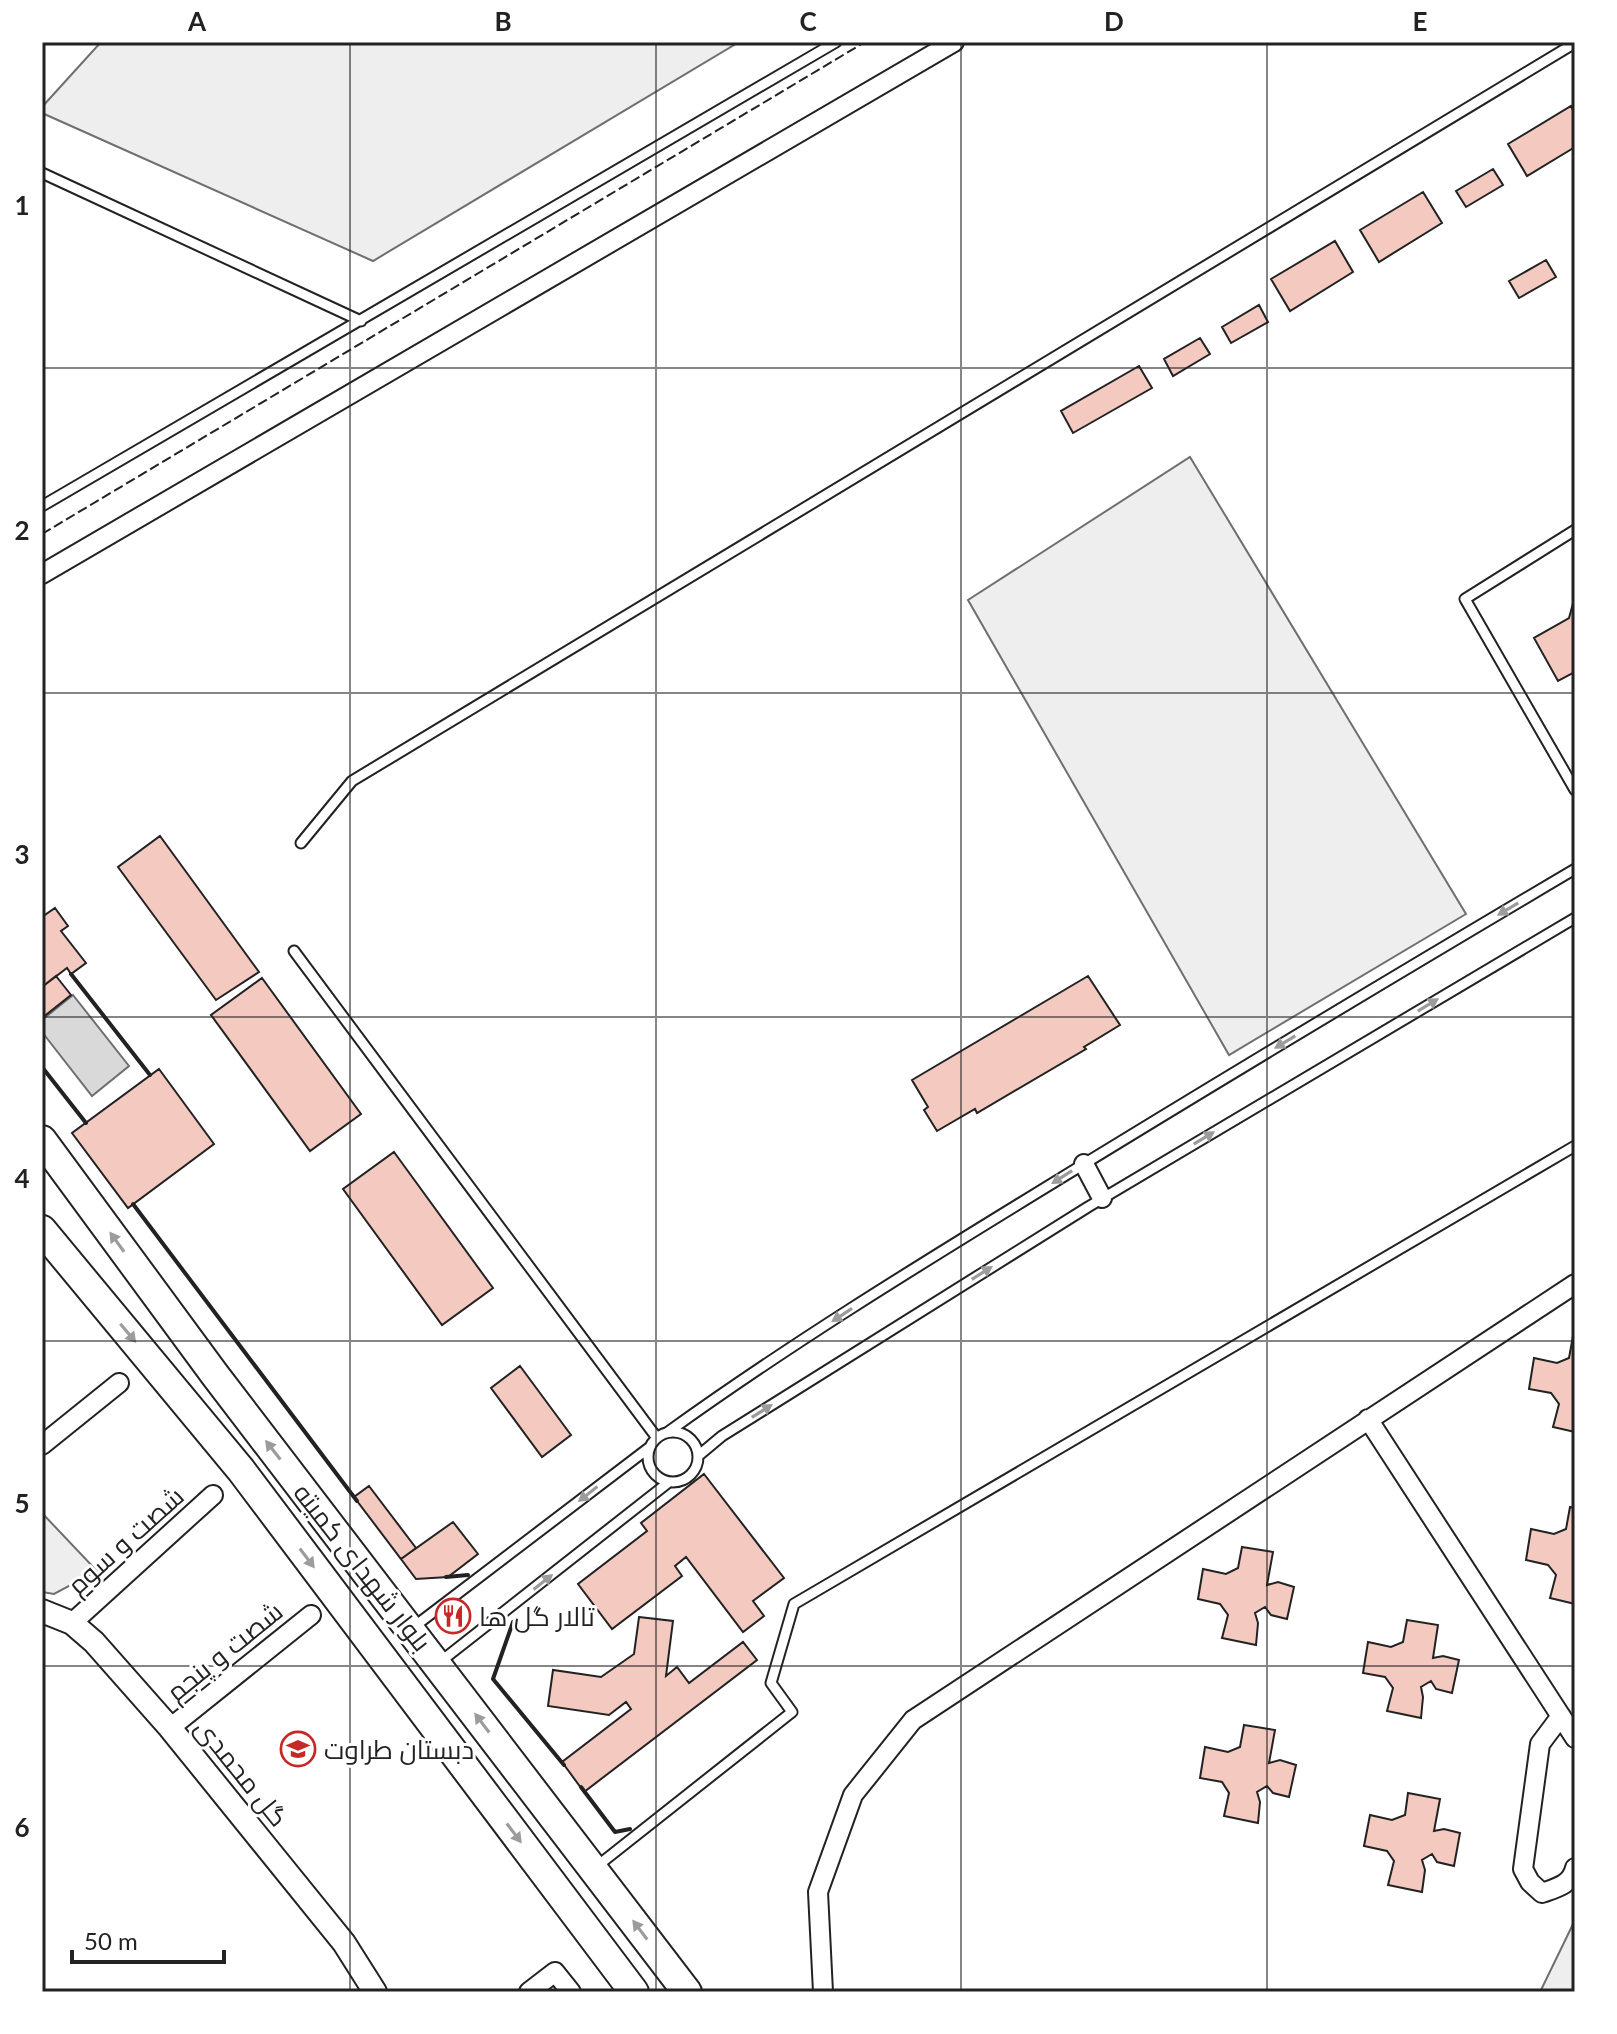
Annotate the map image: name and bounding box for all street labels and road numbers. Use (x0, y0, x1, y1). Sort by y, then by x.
street label: بلوار شهدای کمیته (287, 1477, 438, 1658)
street label: شصت و سوم (60, 1480, 192, 1603)
street label: شصت و پنجم (160, 1595, 290, 1710)
street label: گل محمدی (188, 1712, 295, 1833)

